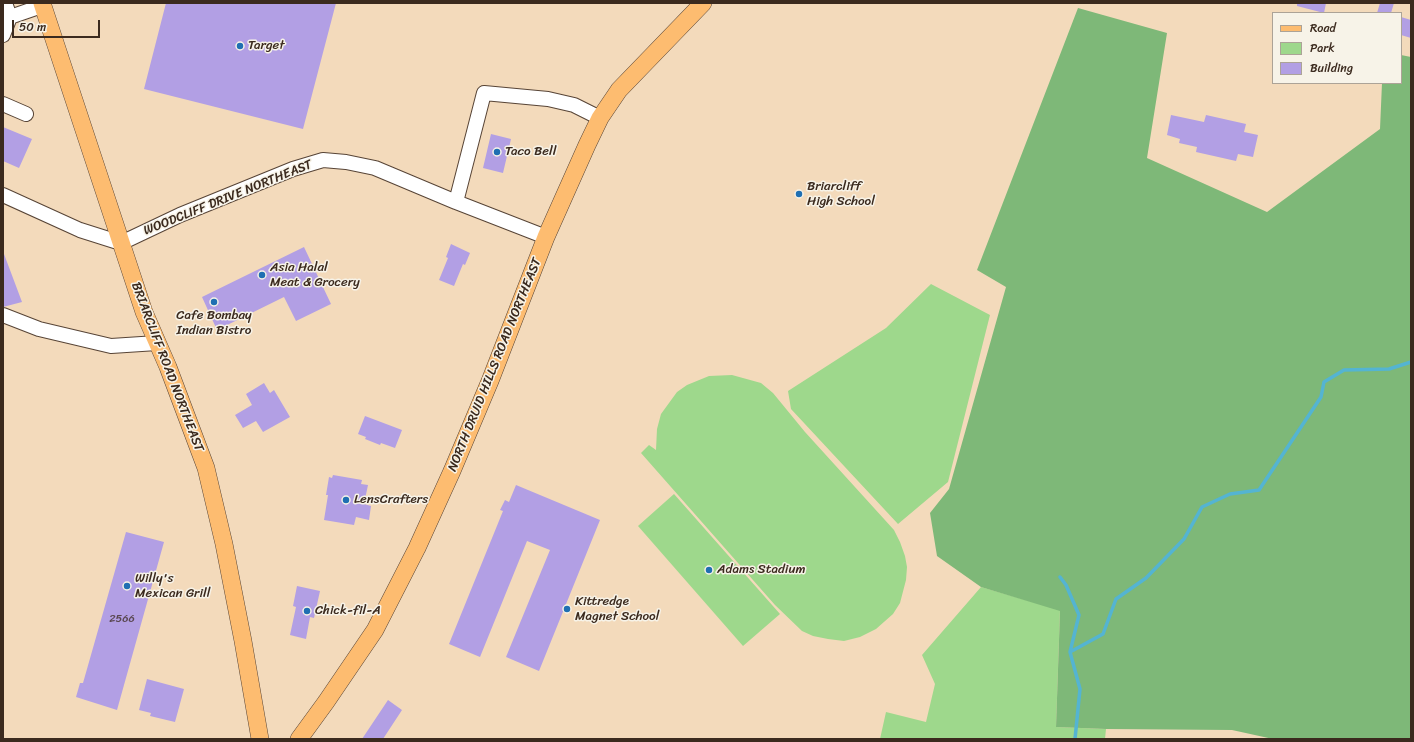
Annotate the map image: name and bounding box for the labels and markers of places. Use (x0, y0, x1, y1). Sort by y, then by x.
place label: Target (248, 38, 284, 54)
marker: Target (235, 41, 245, 51)
place label: Taco Bell (505, 144, 556, 160)
marker: Taco Bell (492, 147, 502, 157)
place label: Briarcliff High School (807, 179, 875, 210)
marker: Briarcliff High School (794, 189, 804, 199)
place label: Asia Halal Meat & Grocery (270, 260, 360, 291)
marker: Asia Halal Meat & Grocery (257, 270, 267, 280)
marker: Cafe Bombay Indian Bistro (209, 297, 219, 307)
place label: Cafe Bombay Indian Bistro (176, 308, 252, 339)
place label: LensCrafters (354, 492, 428, 508)
marker: LensCrafters (341, 495, 351, 505)
place label: Adams Stadium (717, 562, 805, 578)
marker: Adams Stadium (704, 565, 714, 575)
place label: Willy's Mexican Grill (135, 571, 210, 602)
marker: Willy's Mexican Grill (122, 581, 132, 591)
place label: Kittredge Magnet School (575, 594, 659, 625)
place label: Chick-fil-A (315, 603, 381, 619)
marker: Kittredge Magnet School (562, 604, 572, 614)
marker: Chick-fil-A (302, 606, 312, 616)

